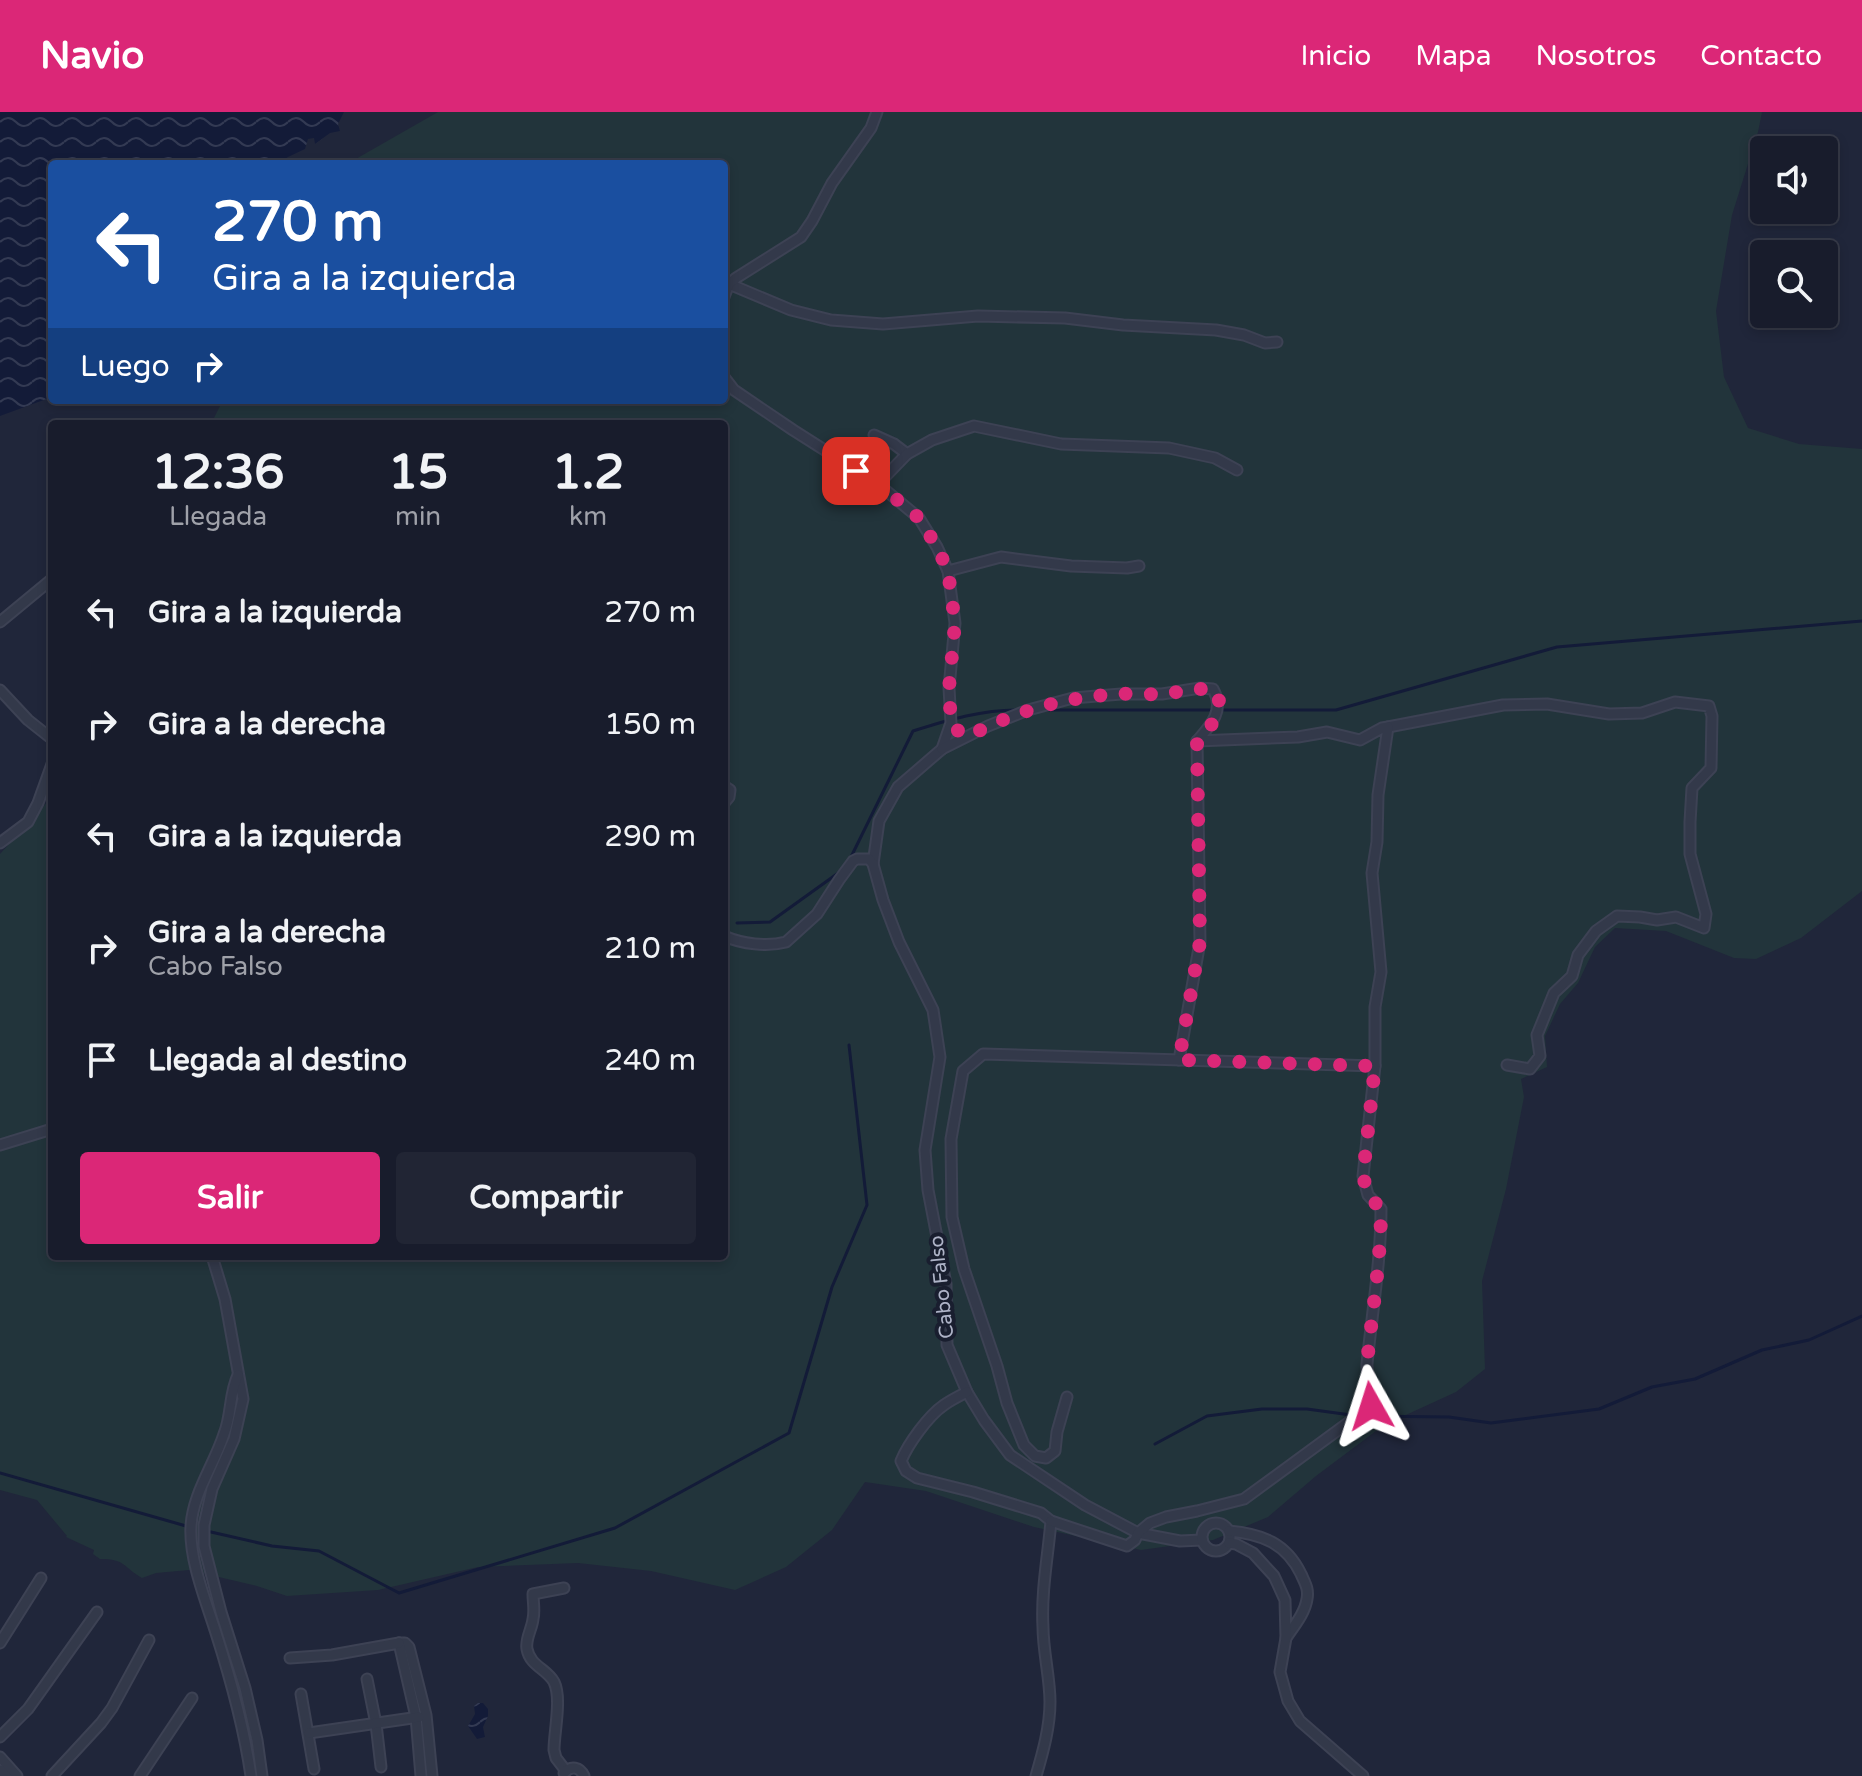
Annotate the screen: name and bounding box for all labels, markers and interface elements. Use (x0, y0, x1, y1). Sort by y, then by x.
text: Navio (40, 33, 144, 79)
text: Inicio (1301, 39, 1371, 73)
text: Mapa (1415, 39, 1491, 73)
text: Nosotros (1535, 39, 1656, 73)
text: Contacto (1700, 39, 1822, 73)
map controls (1750, 136, 1838, 328)
button: sound (1750, 136, 1838, 224)
text: 270 m (212, 189, 383, 256)
icon: left (80, 192, 184, 296)
button: search (1750, 240, 1838, 328)
text: Gira a la izquierda (212, 257, 517, 300)
icon: right (186, 344, 230, 388)
text: Luego (80, 348, 170, 385)
pin (822, 437, 890, 505)
text: 12:36 (151, 444, 285, 502)
text: 15 (388, 444, 448, 502)
text: 1.2 (552, 444, 625, 502)
icon: arrive (834, 449, 878, 493)
text: Llegada (169, 501, 267, 532)
text: min (395, 501, 441, 532)
text: km (569, 501, 607, 532)
icon: left (80, 590, 124, 634)
text: Gira a la izquierda (148, 594, 402, 631)
text: 270 m (604, 594, 696, 631)
icon: right (80, 702, 124, 746)
text: Gira a la derecha (148, 706, 386, 743)
text: 150 m (604, 706, 696, 743)
icon: left (80, 814, 124, 858)
text: Gira a la izquierda (148, 818, 402, 855)
text: 290 m (604, 818, 696, 855)
text: Gira a la derecha (148, 914, 386, 951)
icon: right (80, 926, 124, 970)
text: 210 m (604, 930, 696, 967)
text: Cabo Falso (148, 951, 283, 982)
icon: arrive (80, 1038, 124, 1082)
text: Llegada al destino (148, 1042, 407, 1079)
text: 240 m (604, 1042, 696, 1079)
button: Salir (80, 1152, 380, 1244)
button: Compartir (396, 1152, 696, 1244)
street label: Cabo Falso (925, 1234, 959, 1340)
position arrow (1329, 1364, 1413, 1448)

